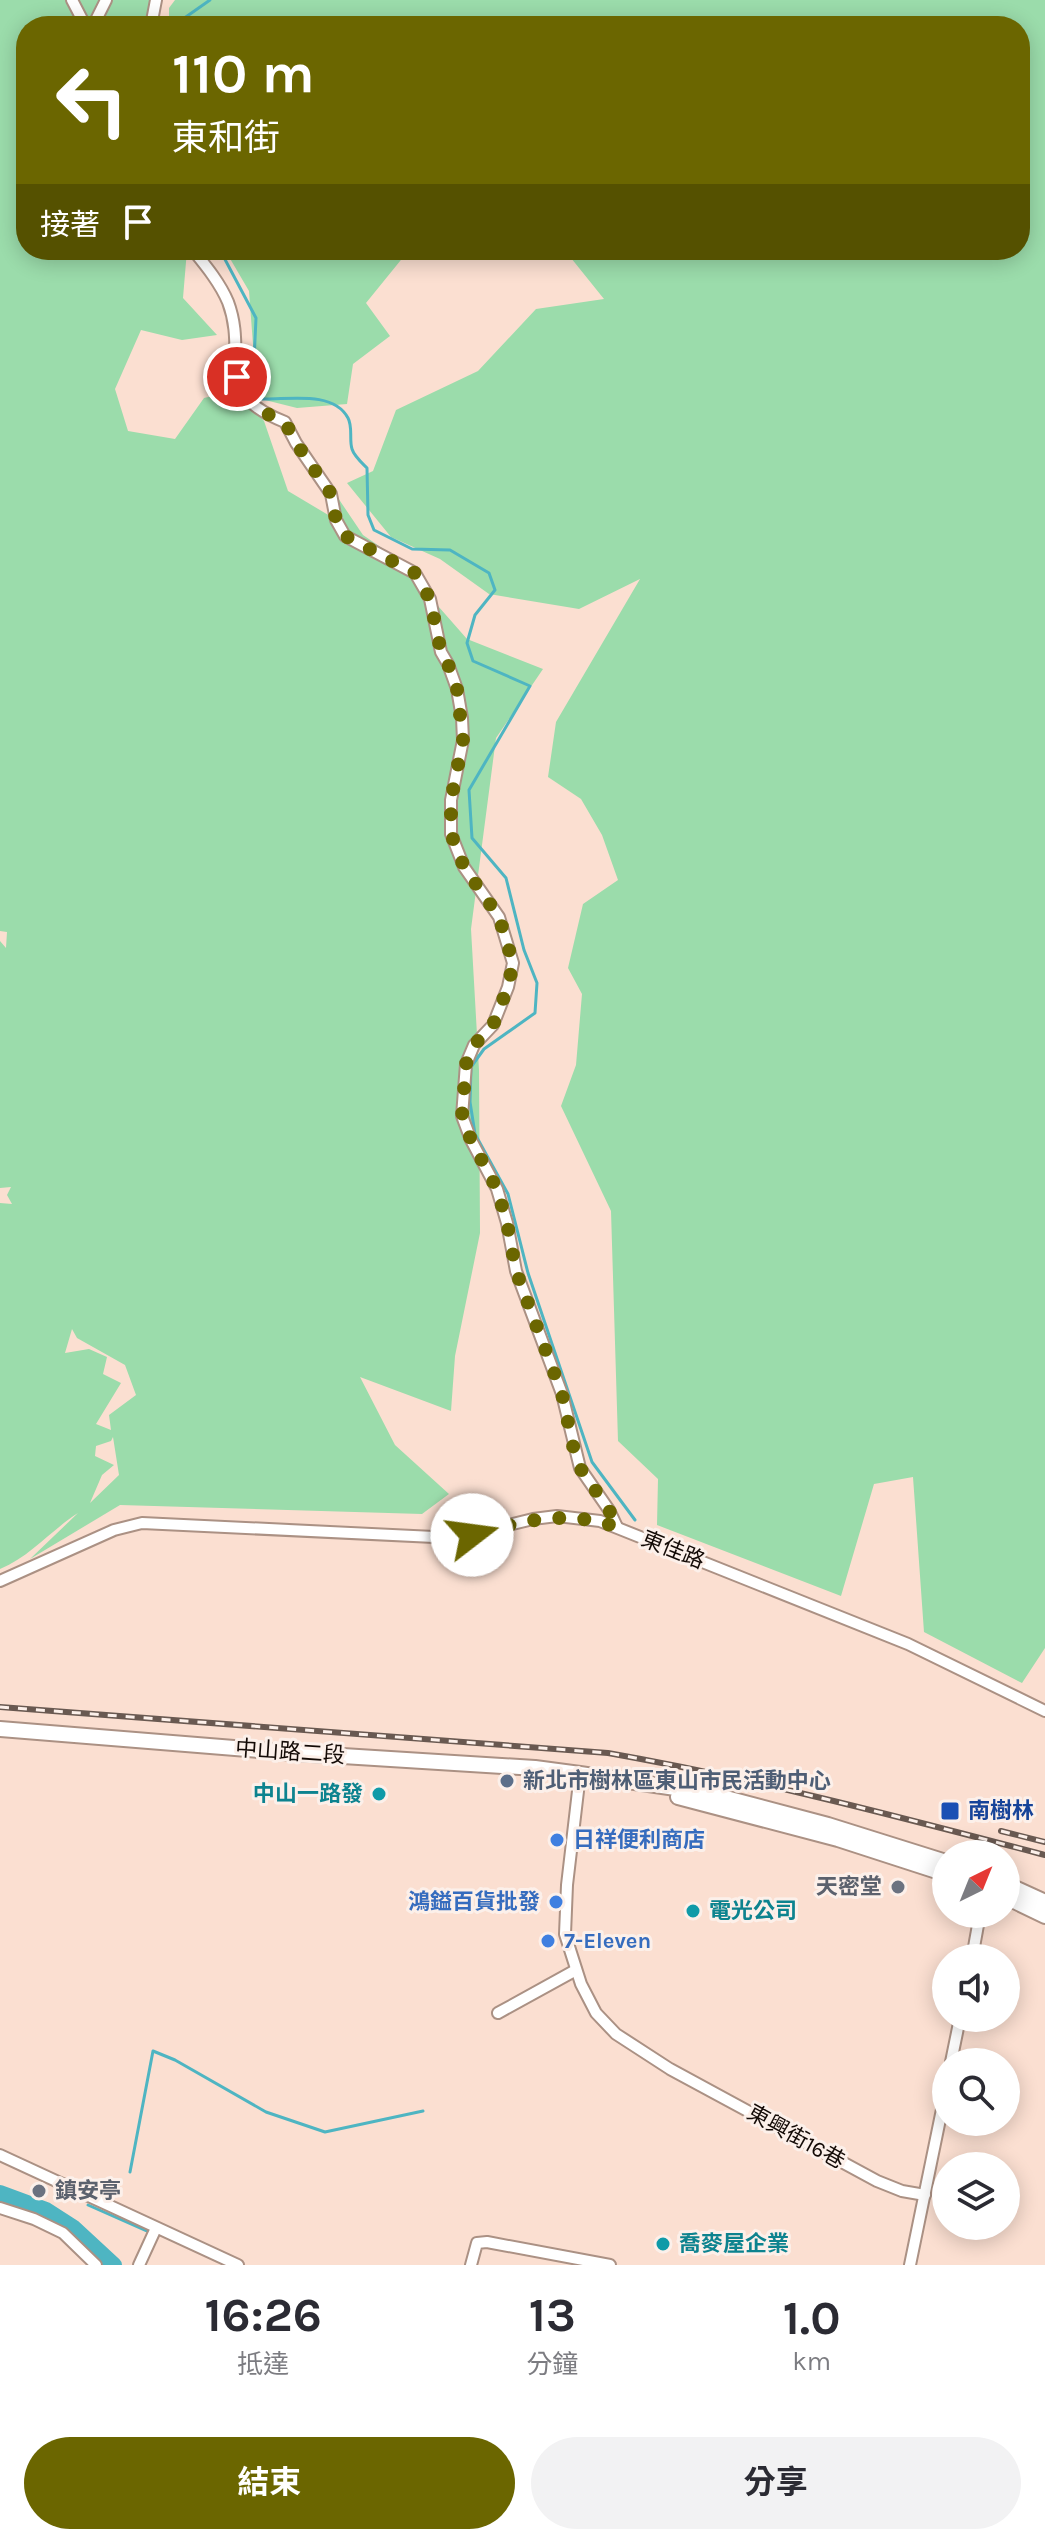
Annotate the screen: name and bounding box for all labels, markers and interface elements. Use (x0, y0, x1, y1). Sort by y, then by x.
text: 110 m (172, 41, 315, 106)
icon: left (40, 48, 144, 152)
text: 東和街 (172, 117, 280, 159)
icon: arrive (116, 200, 160, 244)
text: 接著 (40, 207, 100, 243)
pin (203, 343, 271, 411)
icon: arrive (215, 355, 259, 399)
position arrow (430, 1493, 514, 1577)
street label: 東佳路 (638, 1526, 708, 1574)
street label: 中山路二段 (234, 1735, 346, 1769)
place label: 新北市樹林區東山市民活動中心 (523, 1768, 831, 1794)
marker: 新北市樹林區東山市民活動中心 (498, 1772, 516, 1790)
place label: 中山一路發 (253, 1781, 363, 1807)
marker: 中山一路發 (370, 1785, 388, 1803)
place label: 南樹林 (968, 1798, 1034, 1824)
marker: 南樹林 (939, 1800, 961, 1822)
place label: 日祥便利商店 (573, 1827, 705, 1853)
marker: 日祥便利商店 (548, 1831, 566, 1849)
north arrow (932, 1840, 1020, 1928)
map controls (932, 1840, 1020, 2240)
place label: 天密堂 (816, 1874, 882, 1900)
marker: 天密堂 (889, 1878, 907, 1896)
place label: 鴻鎰百貨批發 (408, 1889, 540, 1915)
marker: 鴻鎰百貨批發 (547, 1893, 565, 1911)
place label: 電光公司 (709, 1898, 797, 1924)
marker: 電光公司 (684, 1902, 702, 1920)
place label: 7-Eleven (564, 1928, 651, 1954)
marker: 7-Eleven (539, 1932, 557, 1950)
button: sound (932, 1944, 1020, 2032)
button: search (932, 2048, 1020, 2136)
street label: 東興街16巷 (743, 2099, 849, 2175)
button: layers (932, 2152, 1020, 2240)
place label: 鎮安亭 (55, 2178, 121, 2204)
marker: 鎮安亭 (30, 2182, 48, 2200)
place label: 喬麥屋企業 (679, 2231, 789, 2257)
marker: 喬麥屋企業 (654, 2235, 672, 2253)
text: 16:26 (204, 2287, 322, 2343)
text: 13 (529, 2287, 576, 2343)
text: 1.0 (783, 2290, 841, 2346)
text: km (792, 2346, 831, 2377)
text: 抵達 (237, 2349, 289, 2380)
text: 分鐘 (526, 2349, 578, 2380)
button: 結束 (24, 2437, 515, 2529)
button: 分享 (531, 2437, 1021, 2529)

